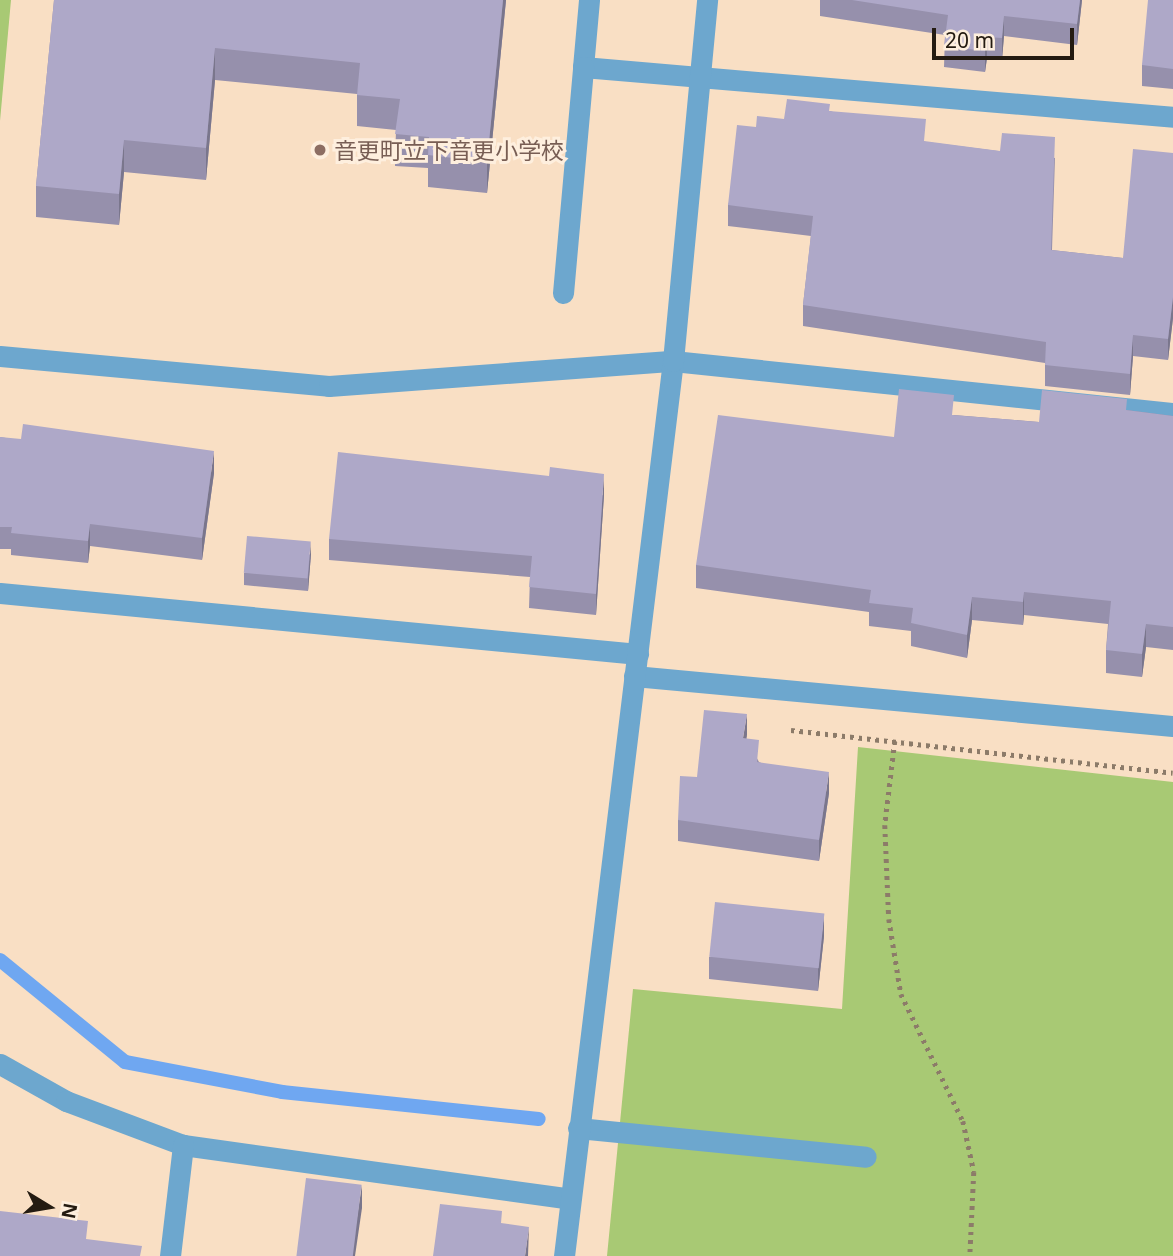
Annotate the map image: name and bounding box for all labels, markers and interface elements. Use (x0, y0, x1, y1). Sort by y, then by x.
scale bar (935, 14, 1077, 58)
text: 20 m (945, 26, 994, 54)
place label: 音更町立下音更小学校 (334, 136, 564, 164)
marker: 音更町立下音更小学校 (312, 142, 328, 158)
north arrow (14, 1172, 84, 1242)
text: N (55, 1201, 84, 1221)

